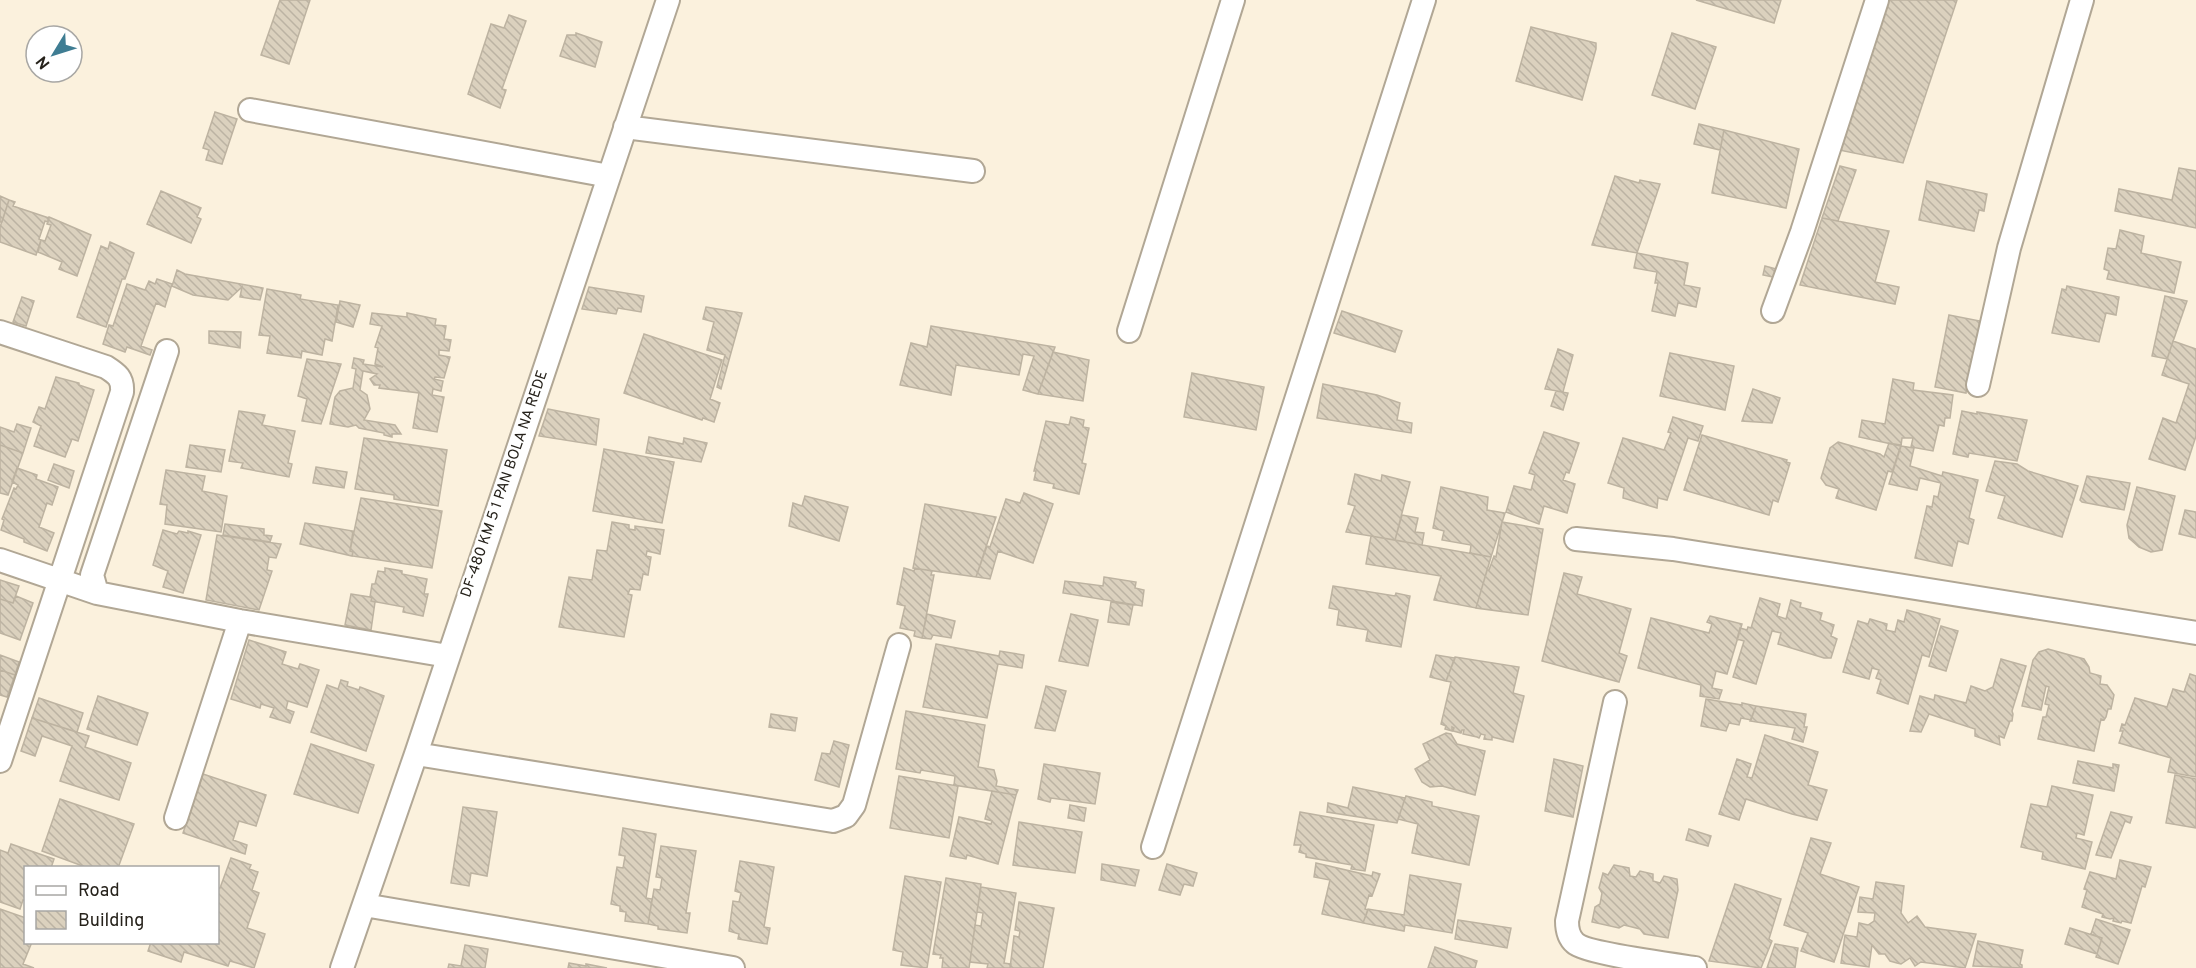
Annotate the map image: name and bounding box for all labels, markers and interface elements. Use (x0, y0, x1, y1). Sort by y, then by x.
north arrow (24, 24, 84, 84)
text: N (32, 51, 55, 73)
street label: DF-480 KM 5 1 PAN BOLA NA REDE (457, 368, 553, 600)
legend (24, 866, 219, 944)
text: Road (78, 880, 120, 903)
text: Building (78, 910, 144, 933)

